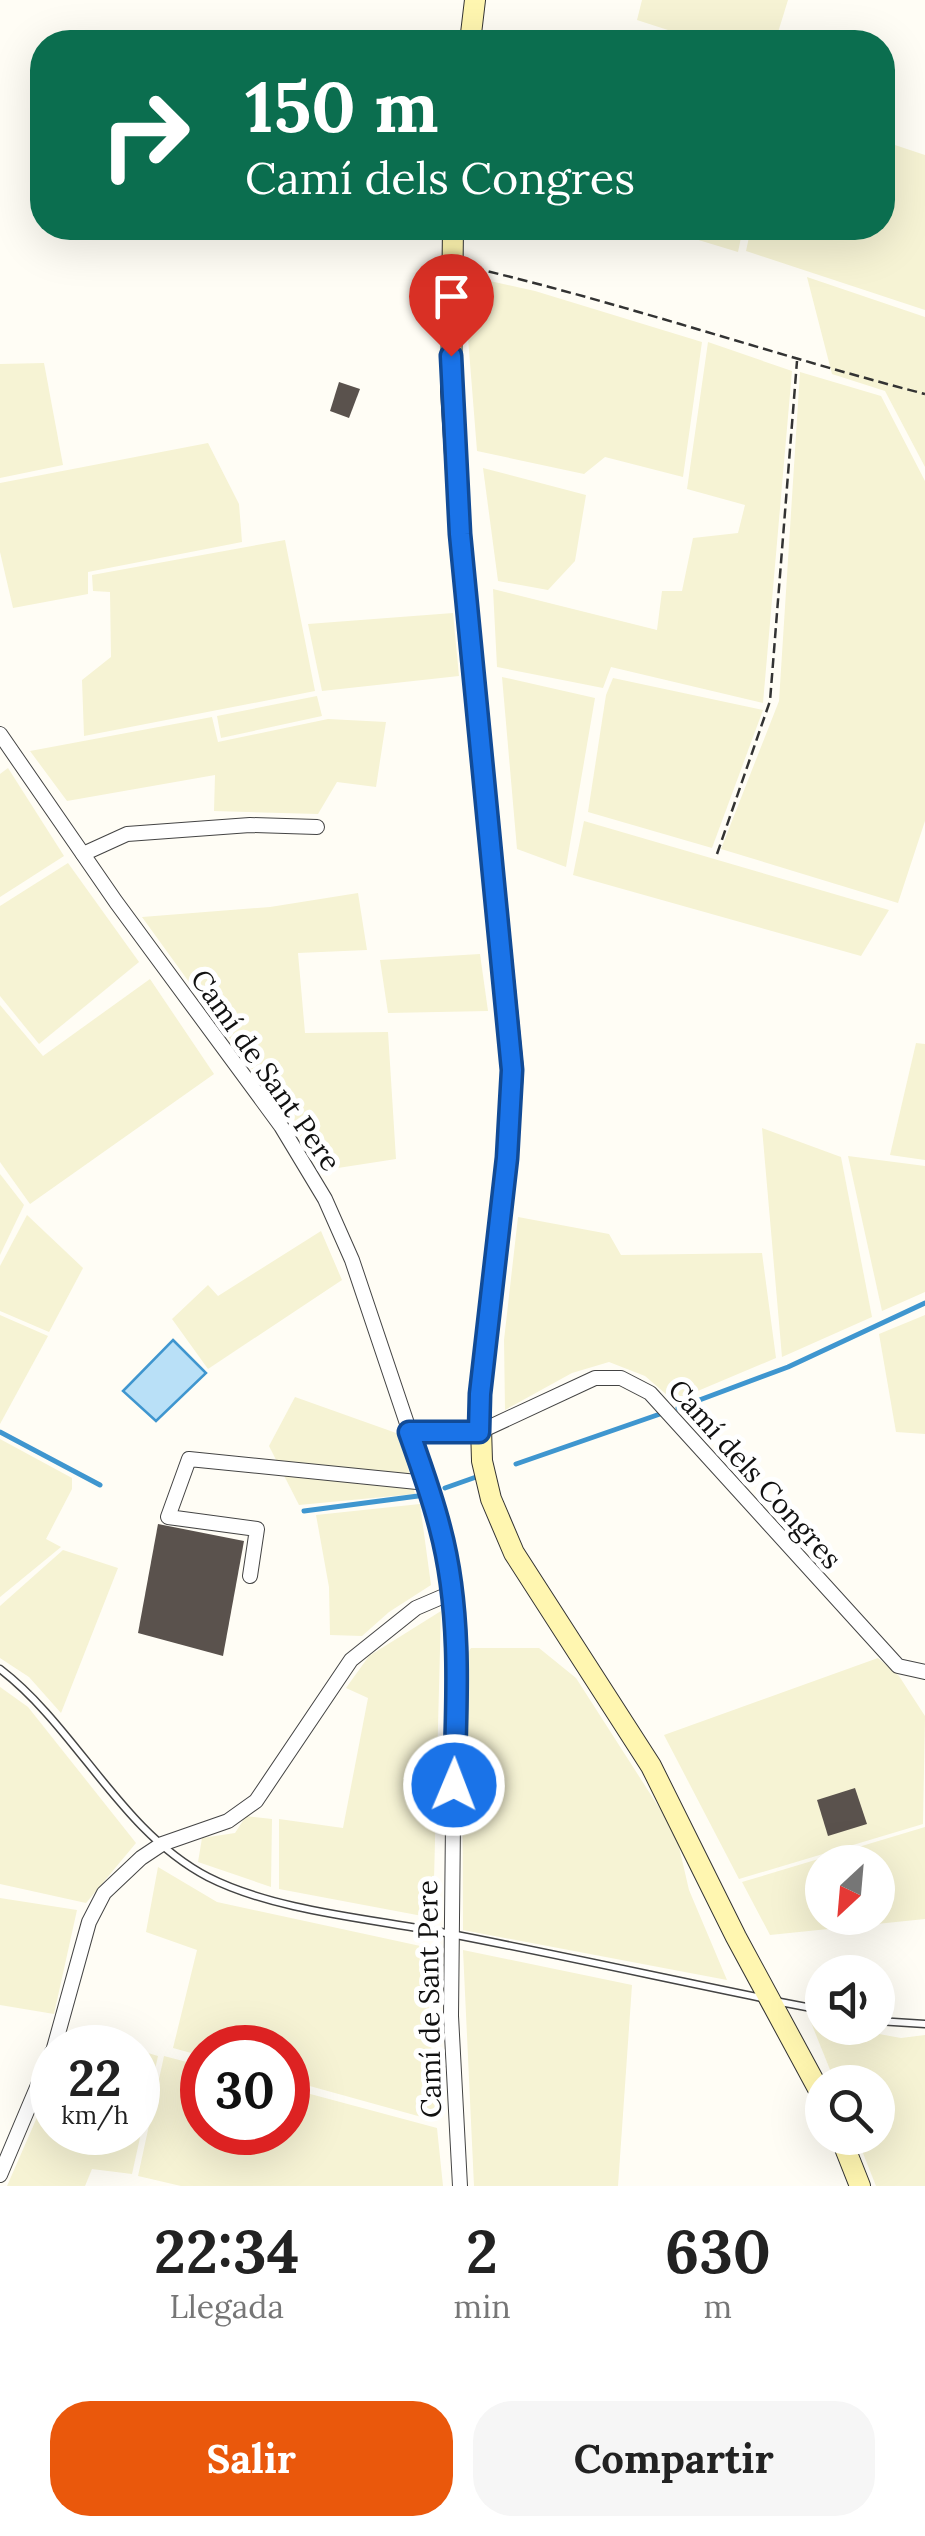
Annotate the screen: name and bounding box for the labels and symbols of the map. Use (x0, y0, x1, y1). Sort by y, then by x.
pin (409, 254, 494, 357)
street label: Camí de Sant Pere (183, 962, 349, 1178)
street label: Camí dels Congres (660, 1372, 850, 1576)
position arrow (402, 1733, 506, 1837)
north arrow (805, 1845, 895, 1935)
street label: Camí de Sant Pere (409, 1880, 449, 2118)
speed limit sign: 30 (180, 2025, 310, 2155)

